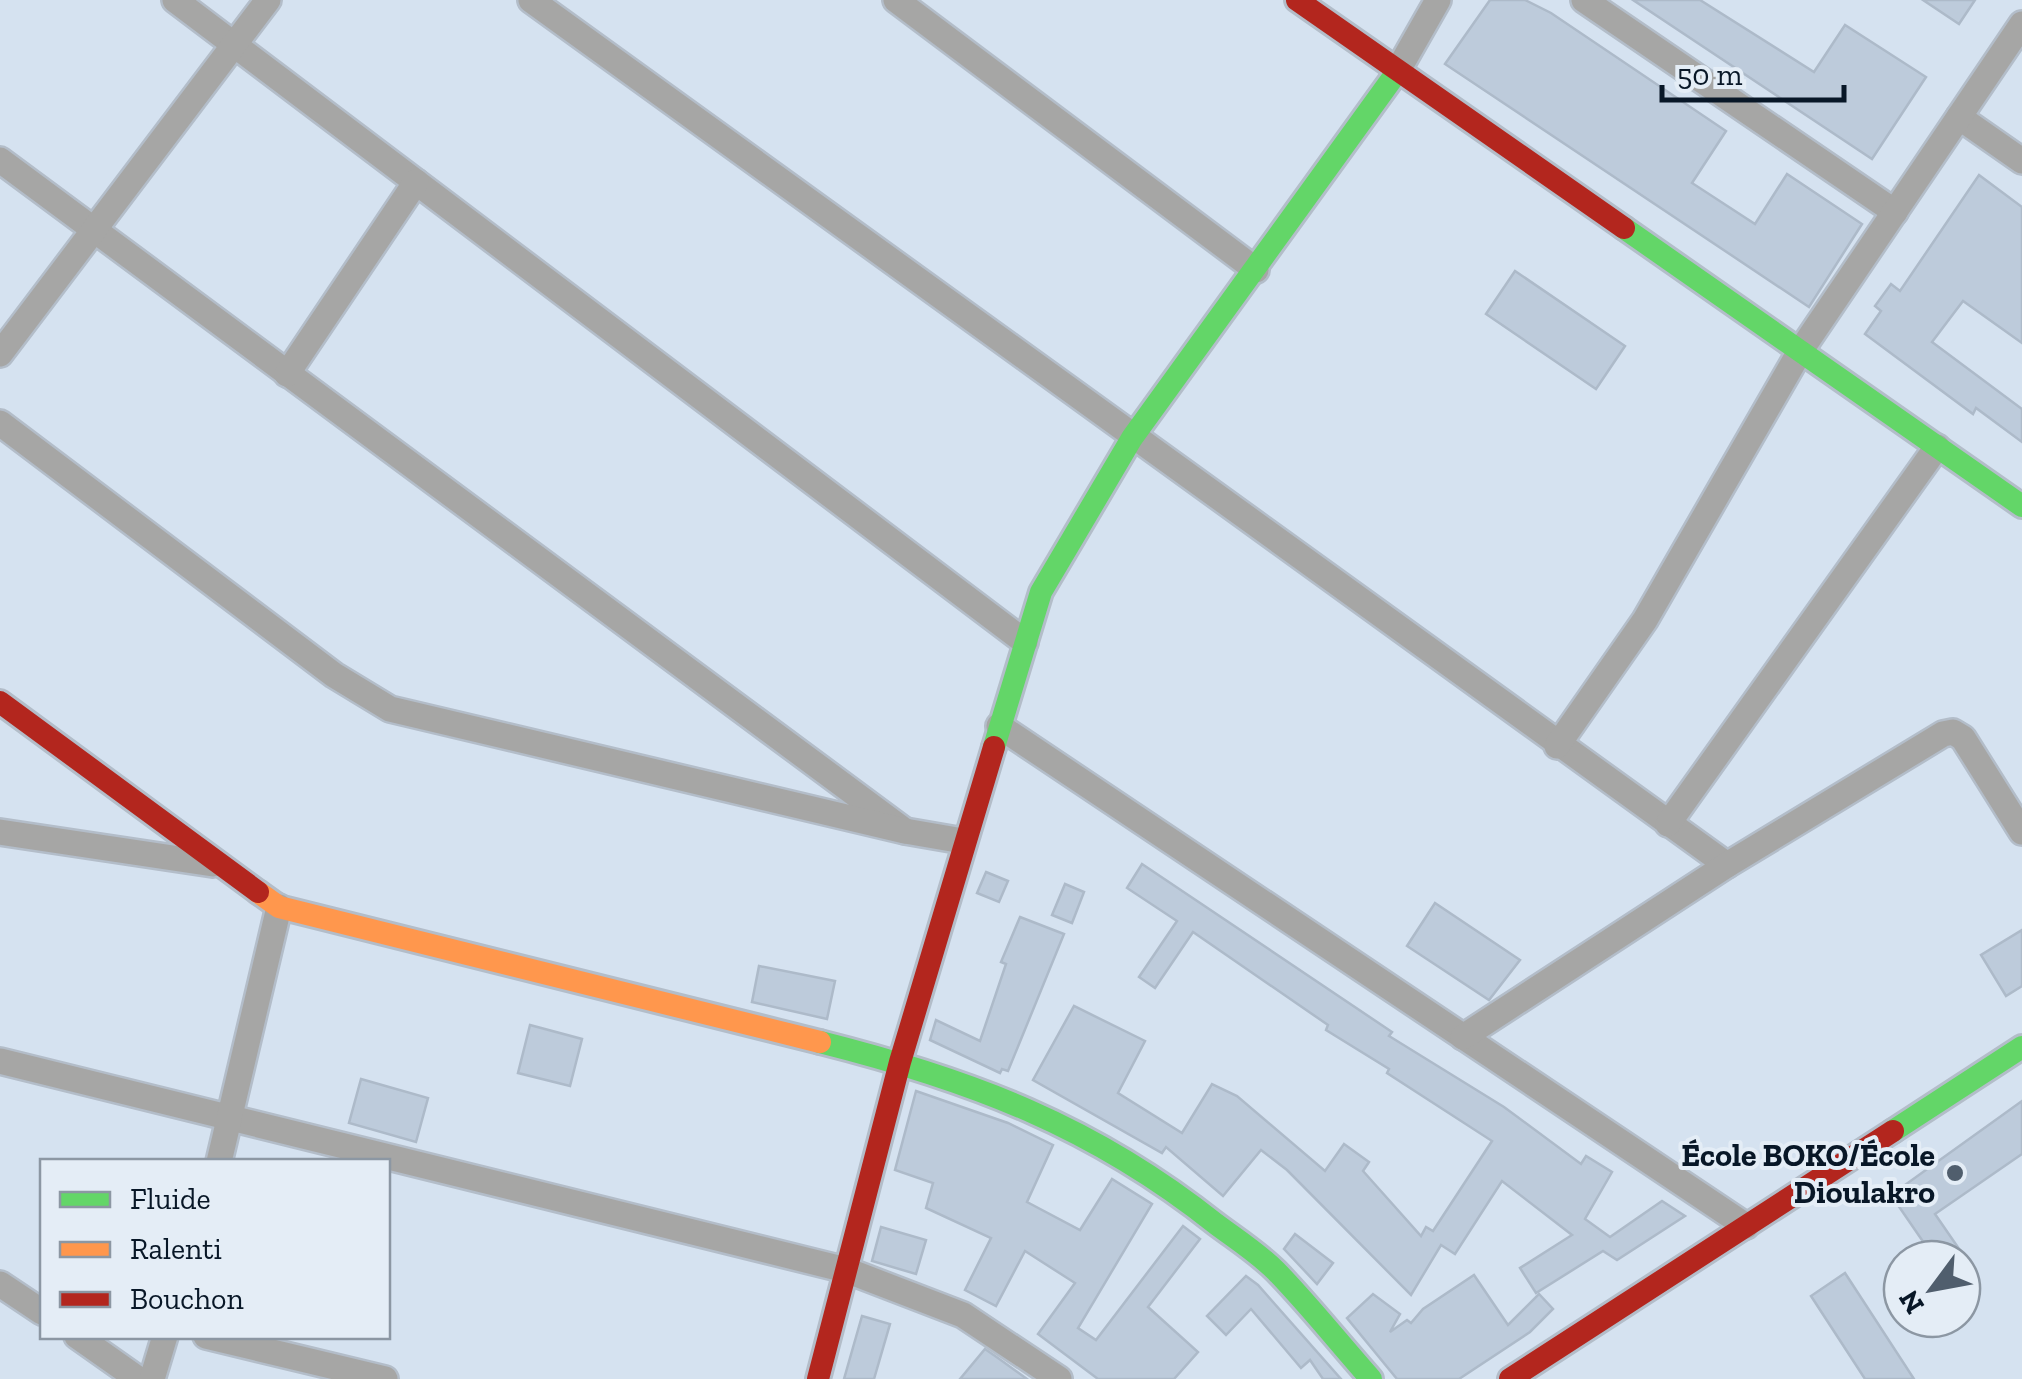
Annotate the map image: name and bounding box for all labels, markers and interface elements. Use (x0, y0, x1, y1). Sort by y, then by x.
scale bar (1662, 40, 1844, 102)
text: 50 m (1677, 57, 1742, 93)
place label: École BOKO/École Dioulakro (1681, 1136, 1935, 1211)
legend (40, 1159, 390, 1339)
marker: École BOKO/École Dioulakro (1944, 1162, 1966, 1184)
text: Fluide (130, 1181, 211, 1217)
text: Ralenti (130, 1231, 222, 1267)
north arrow (1882, 1239, 1982, 1339)
text: Bouchon (130, 1281, 244, 1317)
text: N (1892, 1284, 1931, 1320)

